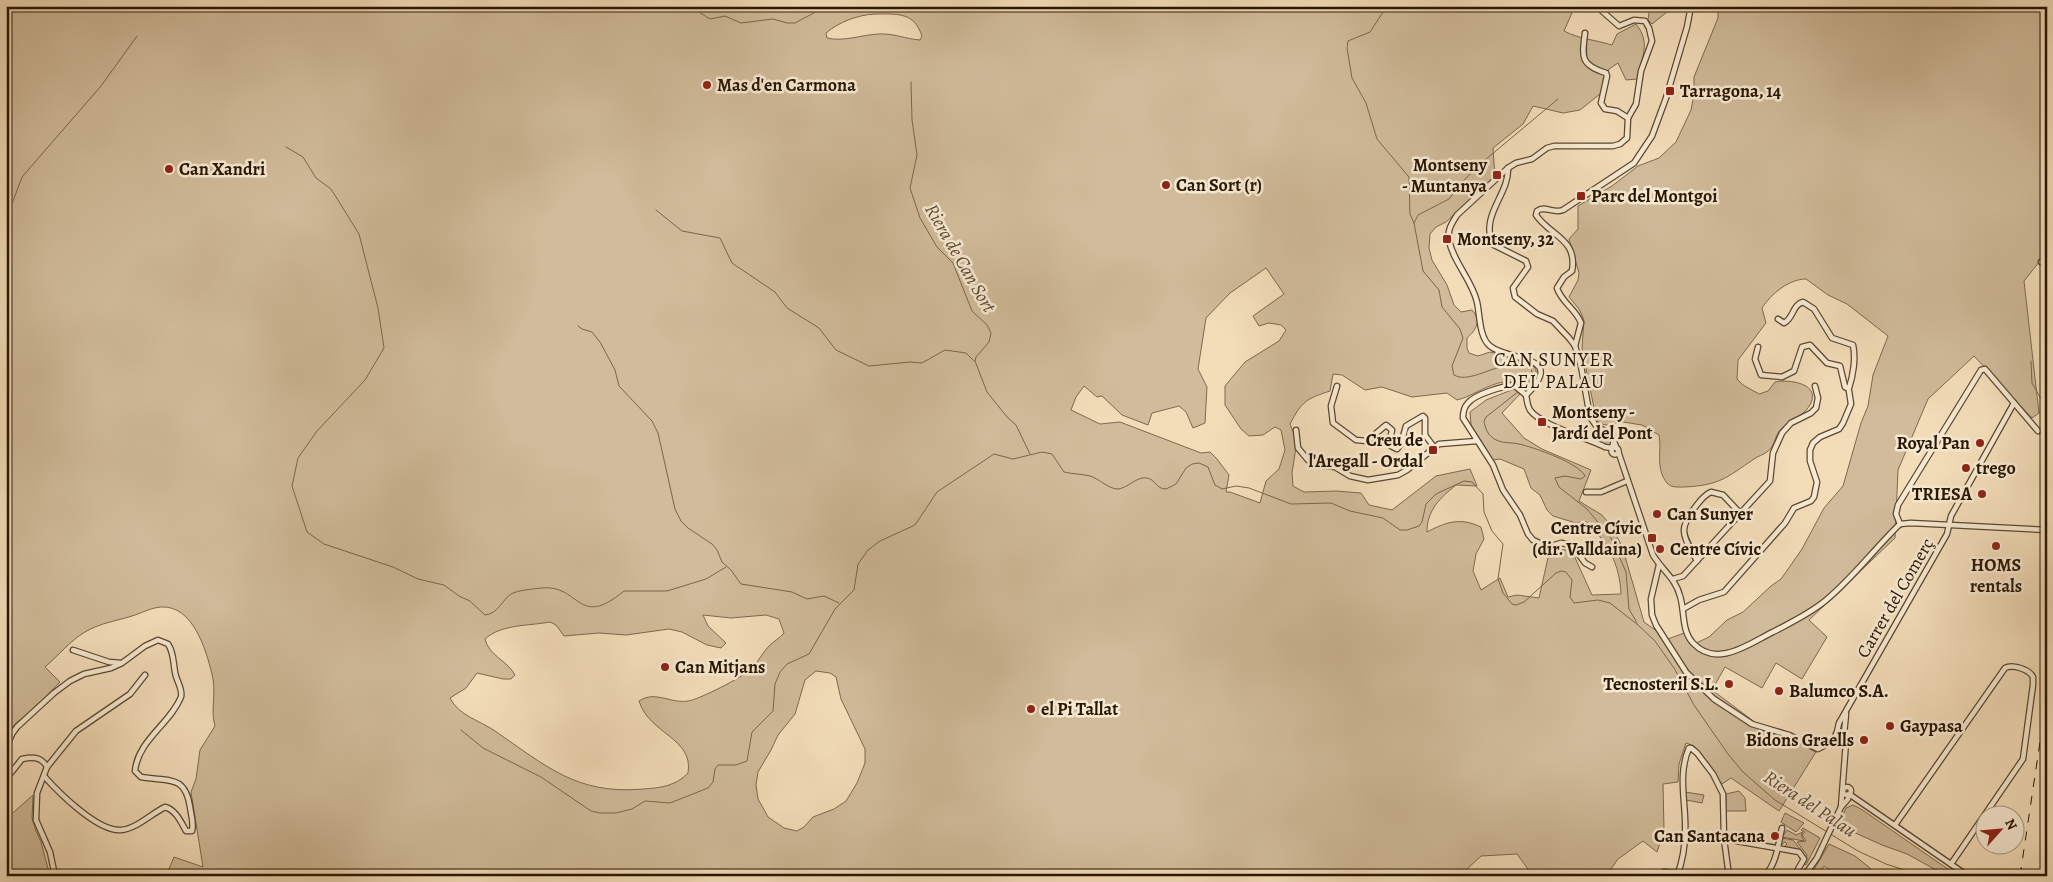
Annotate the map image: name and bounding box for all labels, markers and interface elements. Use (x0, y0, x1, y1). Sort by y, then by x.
place label: Mas d'en Carmona (717, 73, 856, 97)
marker: Mas d'en Carmona (701, 79, 713, 91)
place label: Tarragona, 14 (1680, 79, 1782, 103)
marker: Tarragona, 14 (1664, 85, 1676, 97)
place label: Montseny - Muntanya (1402, 153, 1488, 198)
place label: Can Xandri (179, 157, 265, 181)
marker: Can Xandri (163, 163, 175, 175)
marker: Montseny - Muntanya (1491, 169, 1503, 181)
place label: Can Sort (r) (1176, 173, 1262, 197)
marker: Can Sort (r) (1160, 179, 1172, 191)
place label: Parc del Montgoi (1591, 184, 1717, 208)
marker: Parc del Montgoi (1575, 190, 1587, 202)
water label: Riera de Can Sort (918, 199, 1002, 318)
place label: Montseny, 32 (1457, 227, 1554, 251)
marker: Montseny, 32 (1441, 233, 1453, 245)
district label: CAN SUNYER DEL PALAU (1494, 347, 1614, 395)
place label: Montseny - Jardí del Pont (1552, 400, 1652, 445)
marker: Montseny - Jardí del Pont (1536, 416, 1548, 428)
place label: Creu de l'Aregall - Ordal (1308, 428, 1423, 473)
place label: Royal Pan (1896, 431, 1970, 455)
marker: Royal Pan (1974, 437, 1986, 449)
marker: Creu de l'Aregall - Ordal (1427, 444, 1439, 456)
place label: trego (1976, 456, 2016, 480)
marker: trego (1960, 462, 1972, 474)
place label: TRIESA (1912, 482, 1973, 506)
marker: TRIESA (1976, 488, 1988, 500)
place label: Can Sunyer (1667, 502, 1754, 526)
marker: Can Sunyer (1651, 508, 1663, 520)
place label: Centre Cívic (dir. Valldaina) (1532, 516, 1642, 561)
marker: Centre Cívic (dir. Valldaina) (1646, 532, 1658, 544)
street label: Carrer del Comerç (1851, 534, 1939, 662)
place label: Centre Cívic (1670, 537, 1762, 561)
marker: HOMS rentals (1990, 540, 2002, 552)
marker: Centre Cívic (1654, 543, 1666, 555)
place label: HOMS rentals (1970, 553, 2022, 598)
place label: Can Mitjans (675, 655, 765, 679)
marker: Can Mitjans (659, 661, 671, 673)
place label: Tecnosteril S.L. (1604, 672, 1719, 696)
marker: Tecnosteril S.L. (1723, 678, 1735, 690)
place label: Balumco S.A. (1789, 679, 1889, 703)
marker: Balumco S.A. (1773, 685, 1785, 697)
place label: el Pi Tallat (1041, 697, 1118, 721)
marker: el Pi Tallat (1025, 703, 1037, 715)
place label: Gaypasa (1900, 714, 1963, 738)
marker: Gaypasa (1884, 720, 1896, 732)
place label: Bidons Graells (1746, 728, 1854, 752)
marker: Bidons Graells (1858, 734, 1870, 746)
water label: Riera del Palau (1759, 764, 1861, 844)
north arrow (1976, 804, 2026, 854)
text: N (2000, 815, 2022, 833)
place label: Can Santacana (1654, 824, 1765, 848)
marker: Can Santacana (1769, 830, 1781, 842)

